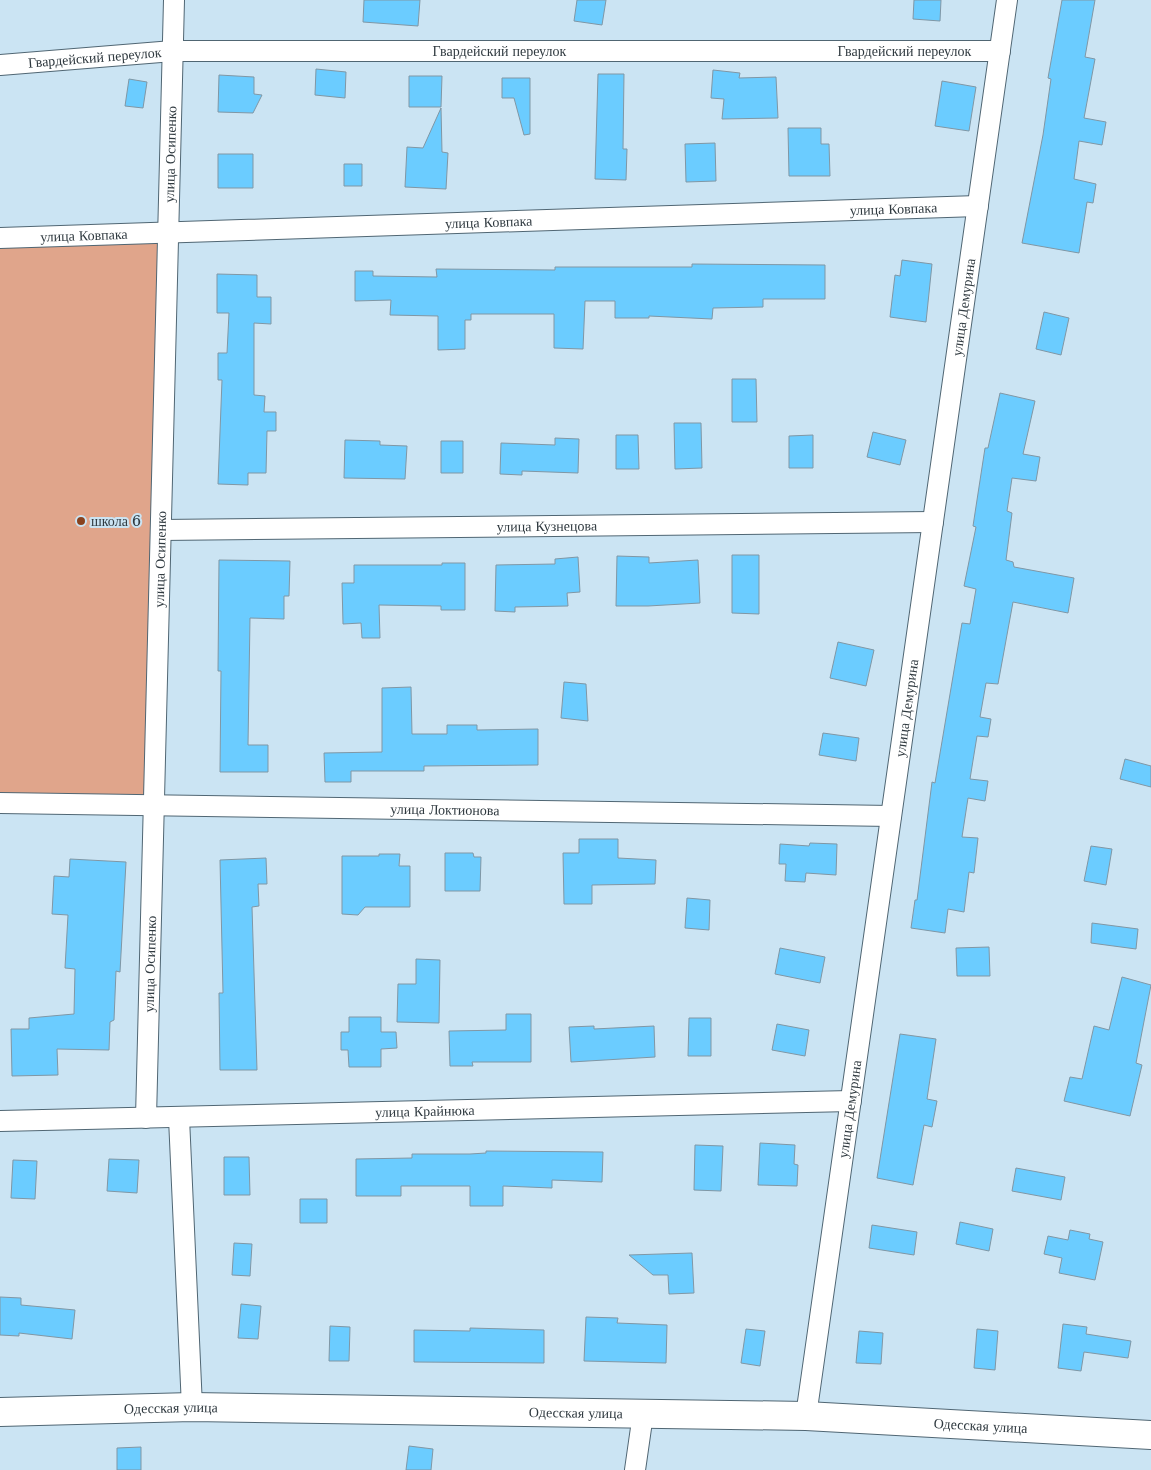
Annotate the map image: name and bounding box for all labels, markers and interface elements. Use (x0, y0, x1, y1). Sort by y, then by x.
street label: Гвардейский переулок (433, 42, 566, 60)
street label: Гвардейский переулок (838, 42, 971, 60)
street label: Гвардейский переулок (27, 43, 162, 72)
street label: улица Осипенко (160, 106, 180, 203)
street label: улица Ковпака (850, 198, 938, 219)
street label: улица Ковпака (445, 212, 534, 232)
street label: улица Ковпака (40, 225, 129, 246)
street label: улица Демурина (948, 256, 979, 357)
street label: улица Осипенко (150, 511, 170, 608)
place label: школа 6 (91, 512, 141, 530)
marker: школа 6 (75, 515, 87, 527)
street label: улица Кузнецова (497, 516, 598, 536)
street label: улица Демурина (891, 657, 922, 758)
street label: улица Локтионова (390, 800, 500, 819)
street label: улица Осипенко (140, 915, 160, 1013)
street label: улица Демурина (834, 1058, 866, 1159)
street label: улица Крайнюка (375, 1101, 476, 1121)
street label: Одесская улица (124, 1398, 219, 1418)
street label: Одесская улица (529, 1403, 624, 1422)
street label: Одесская улица (933, 1414, 1029, 1437)

